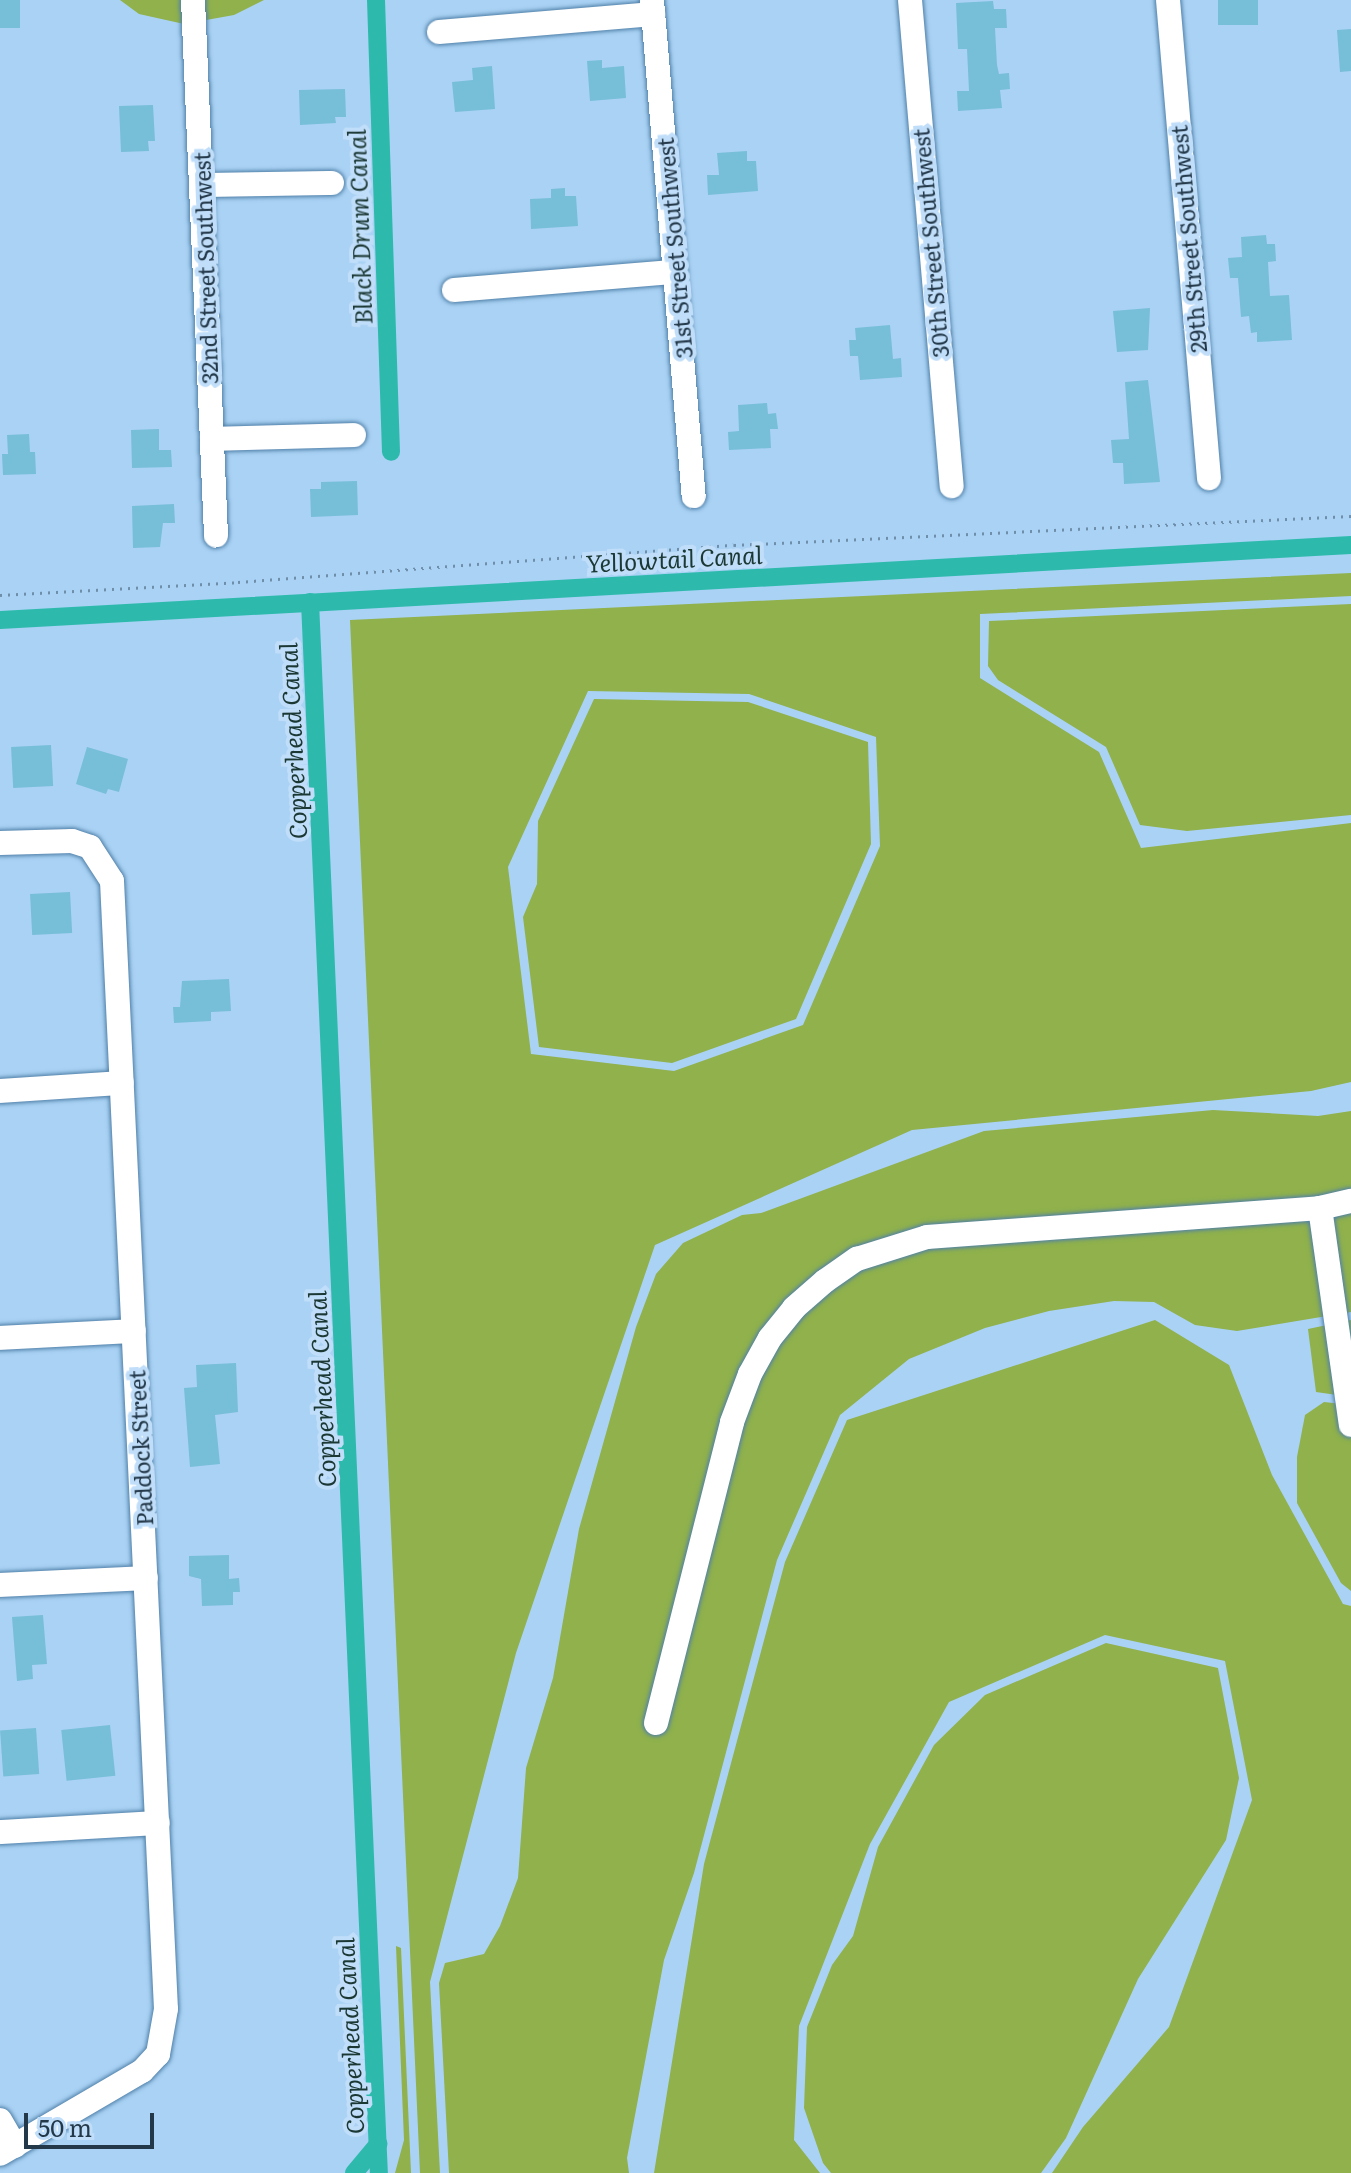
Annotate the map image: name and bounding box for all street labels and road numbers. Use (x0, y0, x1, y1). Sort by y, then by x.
street label: 29th Street Southwest (1165, 124, 1211, 354)
street label: 30th Street Southwest (907, 127, 953, 359)
street label: 31st Street Southwest (651, 137, 697, 359)
street label: 32nd Street Southwest (188, 151, 222, 385)
street label: Paddock Street (123, 1369, 157, 1527)

